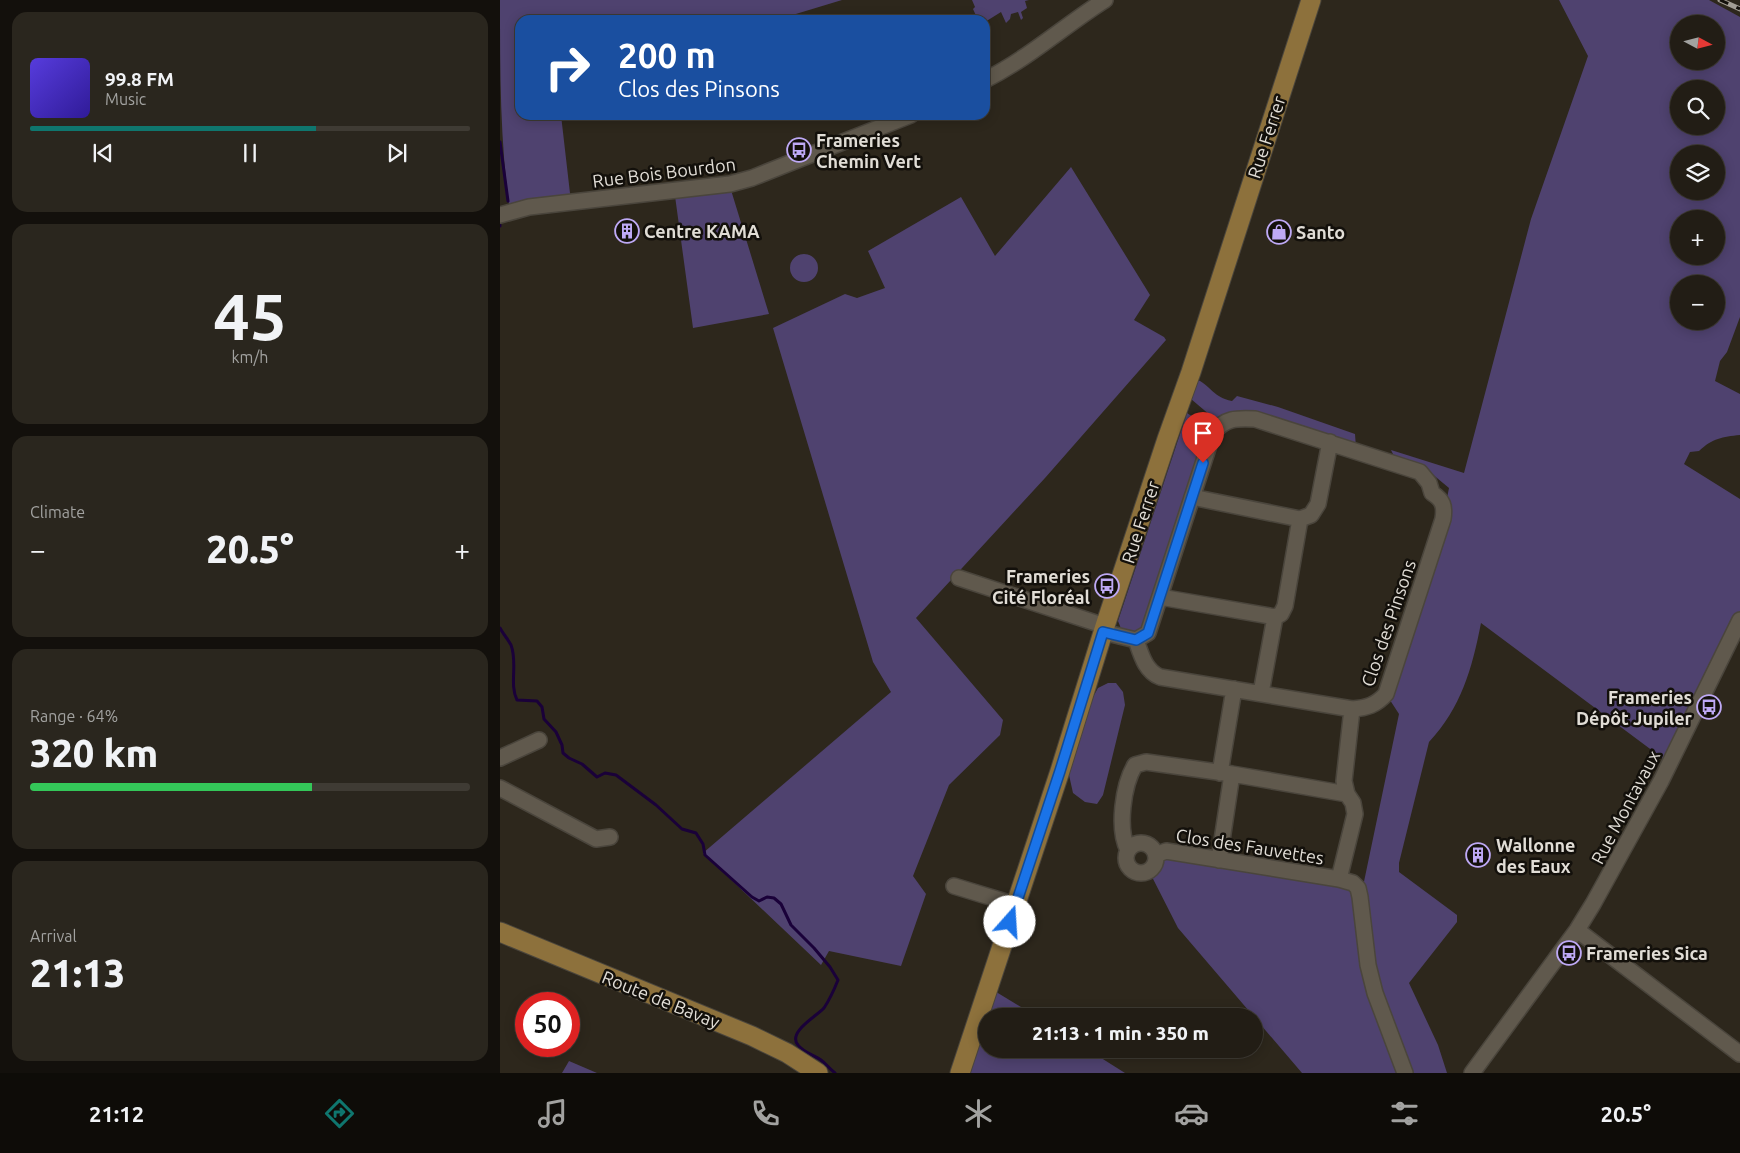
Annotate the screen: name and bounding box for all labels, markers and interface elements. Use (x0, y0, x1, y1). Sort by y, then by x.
north arrow (1670, 15, 1725, 70)
map controls (1670, 15, 1725, 330)
icon: right (535, 35, 600, 100)
text: 200 m (618, 35, 716, 75)
text: 99.8 FM (105, 68, 174, 90)
text: Clos des Pinsons (618, 76, 780, 101)
button: search (1670, 80, 1725, 135)
text: Music (105, 90, 146, 108)
street label: Rue Ferrer (1243, 93, 1289, 181)
place label: Frameries Chemin Vert (816, 130, 921, 171)
bus stop icon: Frameries Chemin Vert (786, 137, 812, 163)
icon: previous (89, 139, 117, 167)
icon: pause (236, 139, 264, 167)
icon: next (383, 139, 411, 167)
button: layers (1670, 145, 1725, 200)
street label: Rue Bois Bourdon (591, 153, 737, 191)
button: + (1670, 210, 1725, 265)
building icon: Centre KAMA (614, 218, 640, 244)
shop icon: Santo (1266, 219, 1292, 245)
place label: Centre KAMA (644, 221, 760, 241)
place label: Santo (1296, 222, 1345, 242)
button: − (1670, 275, 1725, 330)
text: 45 (213, 279, 287, 352)
text: km/h (232, 348, 268, 366)
pin (1182, 412, 1224, 463)
icon: arrive (1189, 419, 1217, 447)
street label: Rue Ferrer (1117, 478, 1163, 566)
text: Climate (30, 503, 85, 521)
text: 20.5° (206, 528, 294, 570)
text: − (30, 534, 46, 565)
text: + (454, 534, 470, 565)
street label: Clos des Pinsons (1357, 557, 1419, 689)
place label: Frameries Cité Floréal (992, 566, 1091, 607)
bus stop icon: Frameries Cité Floréal (1094, 573, 1120, 599)
place label: Frameries Dépôt Jupiler (1576, 687, 1693, 728)
bus stop icon: Frameries Dépôt Jupiler (1696, 694, 1722, 720)
text: Range · 64% (30, 707, 118, 725)
text: 320 km (30, 732, 158, 774)
street label: Rue Montavaux (1587, 747, 1663, 867)
street label: Clos des Fauvettes (1175, 824, 1326, 868)
place label: Wallonne des Eaux (1496, 835, 1575, 876)
building icon: Wallonne des Eaux (1465, 842, 1491, 868)
position arrow (983, 895, 1035, 947)
text: Arrival (30, 927, 77, 945)
bus stop icon: Frameries Sica (1556, 940, 1582, 966)
place label: Frameries Sica (1586, 943, 1708, 963)
text: 21:13 (30, 952, 125, 994)
street label: Route de Bavay (599, 966, 723, 1032)
speed limit sign: 50 (515, 992, 580, 1057)
text: 21:13 · 1 min · 350 m (1032, 1022, 1209, 1044)
icon: directions (322, 1096, 357, 1131)
icon: music (535, 1096, 570, 1131)
icon: phone (748, 1096, 783, 1131)
icon: climate (961, 1096, 996, 1131)
icon: car (1174, 1096, 1209, 1131)
icon: filters (1387, 1096, 1422, 1131)
text: 21:12 (89, 1101, 144, 1126)
text: 20.5° (1601, 1101, 1651, 1126)

